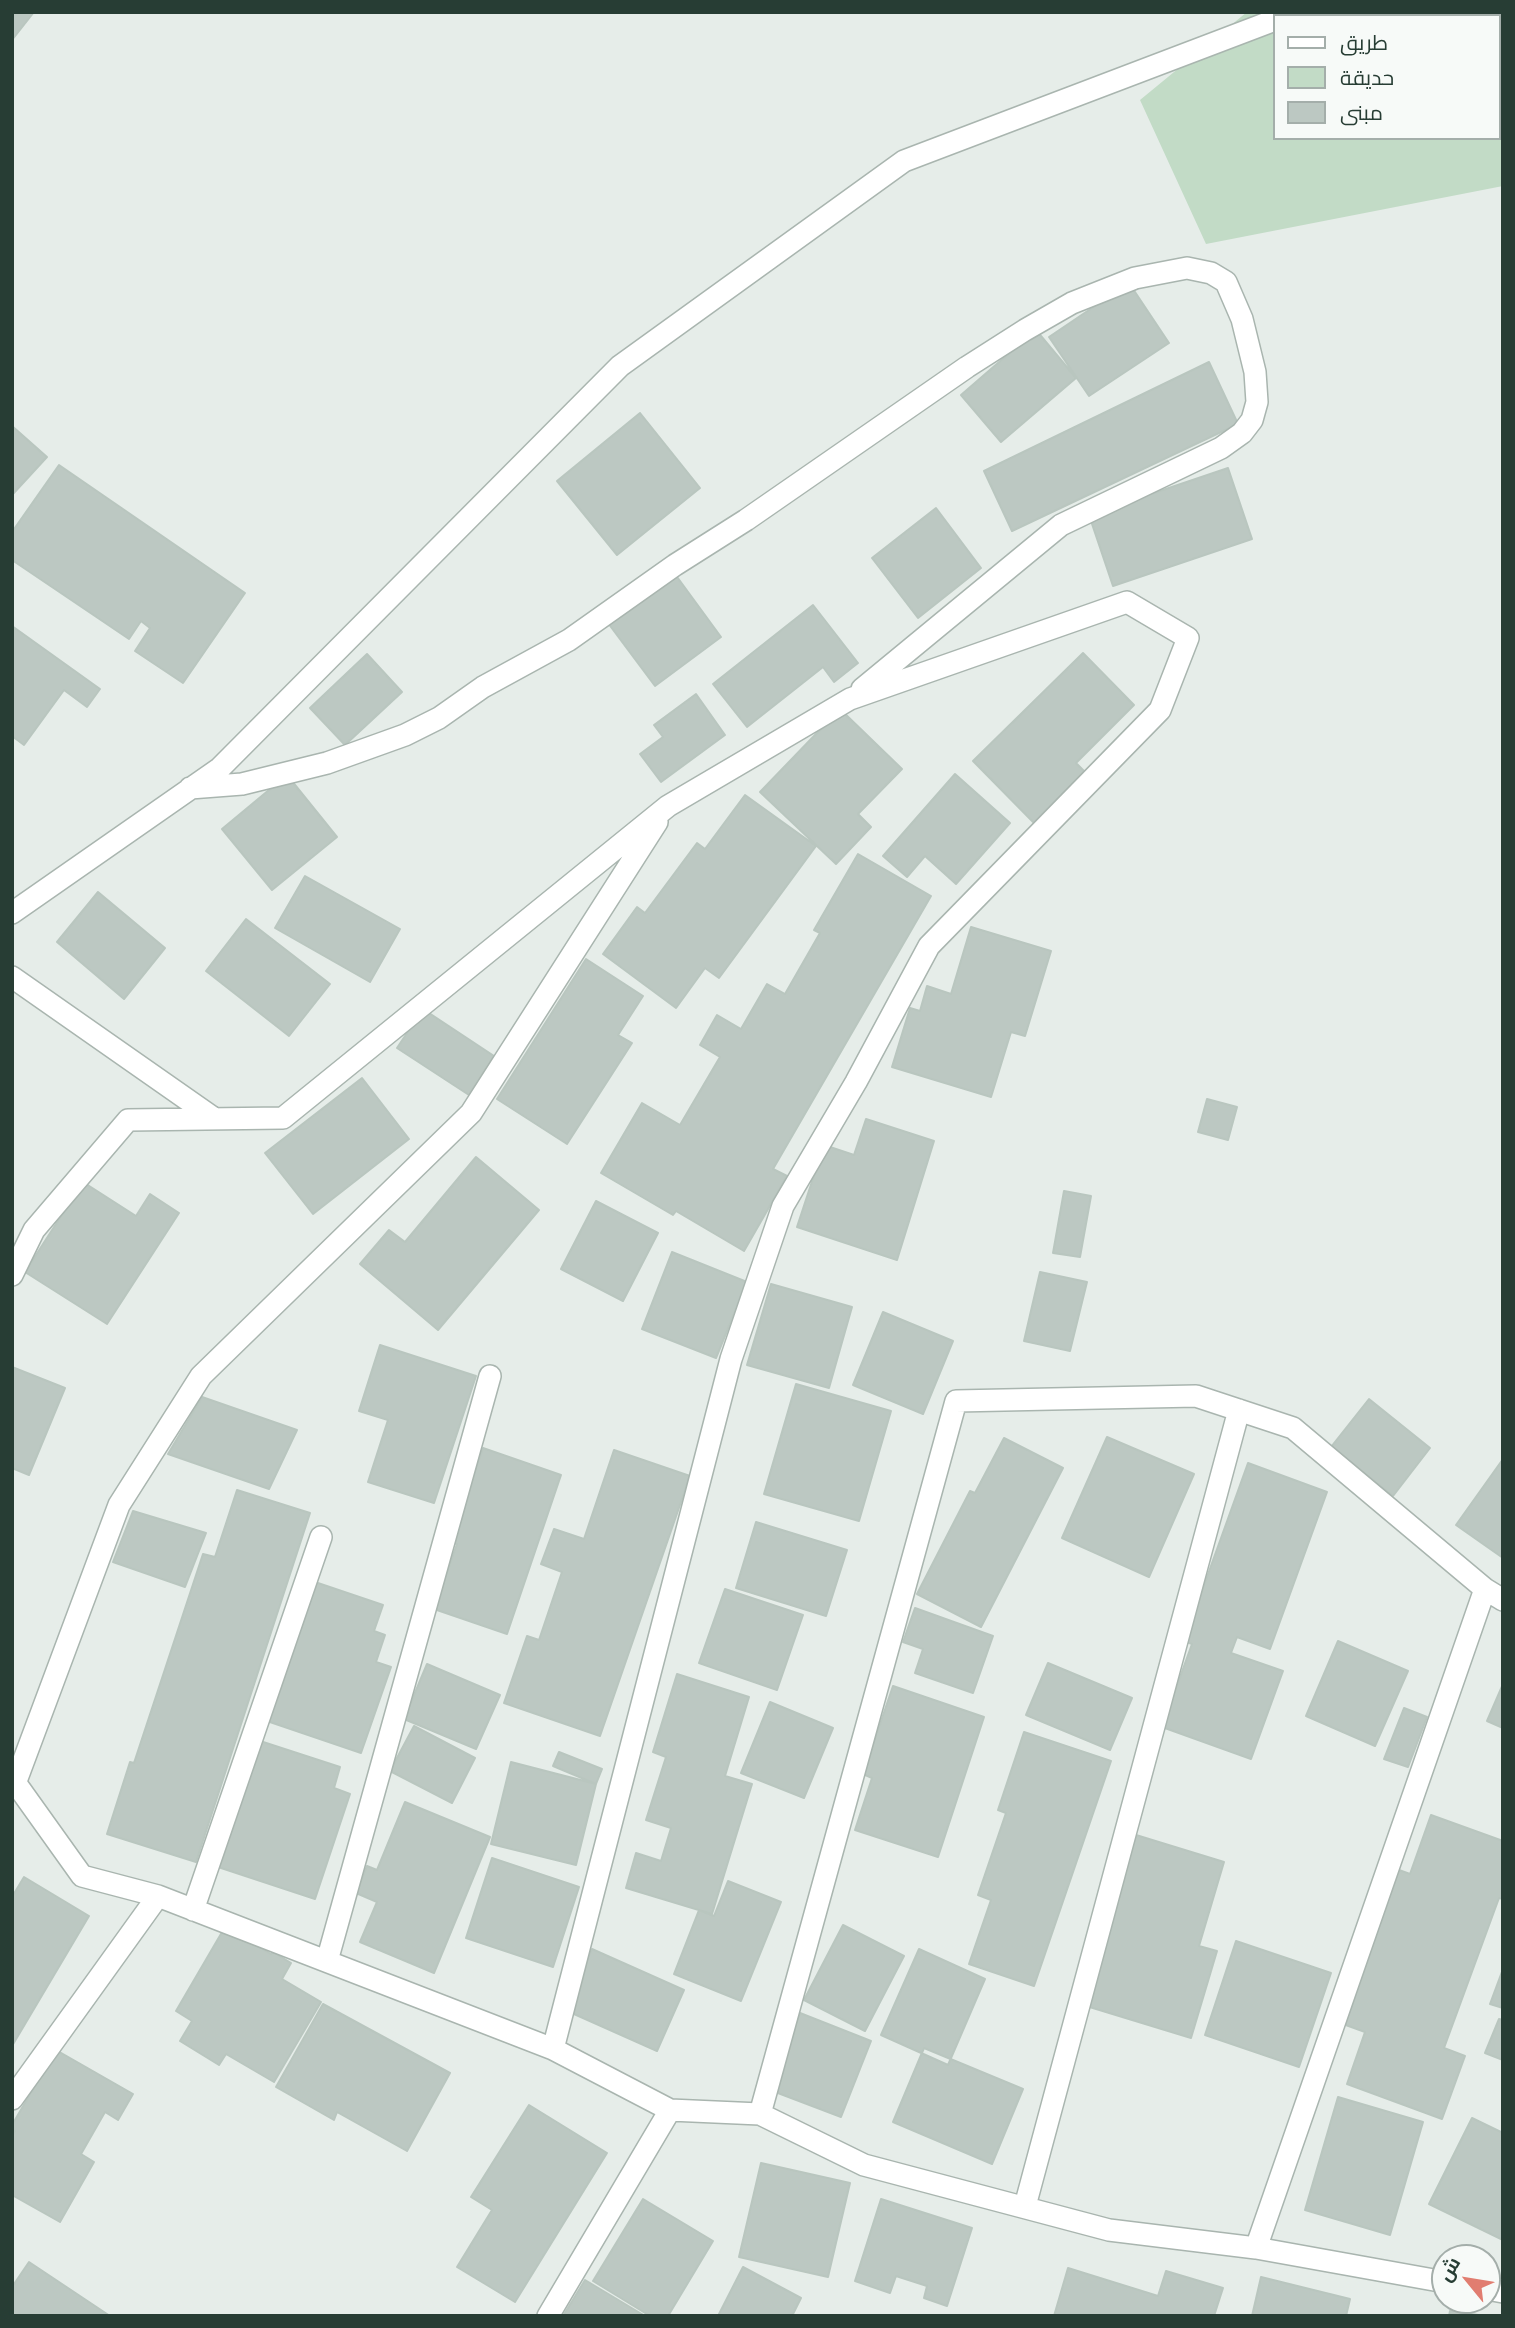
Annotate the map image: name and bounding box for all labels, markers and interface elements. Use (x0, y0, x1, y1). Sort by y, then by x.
legend (1274, 14, 1501, 140)
text: طريق (1340, 31, 1388, 55)
text: حديقة (1340, 66, 1394, 90)
text: مبنى (1340, 101, 1383, 125)
north arrow (1431, 2244, 1501, 2314)
text: ش (1434, 2253, 1465, 2286)

